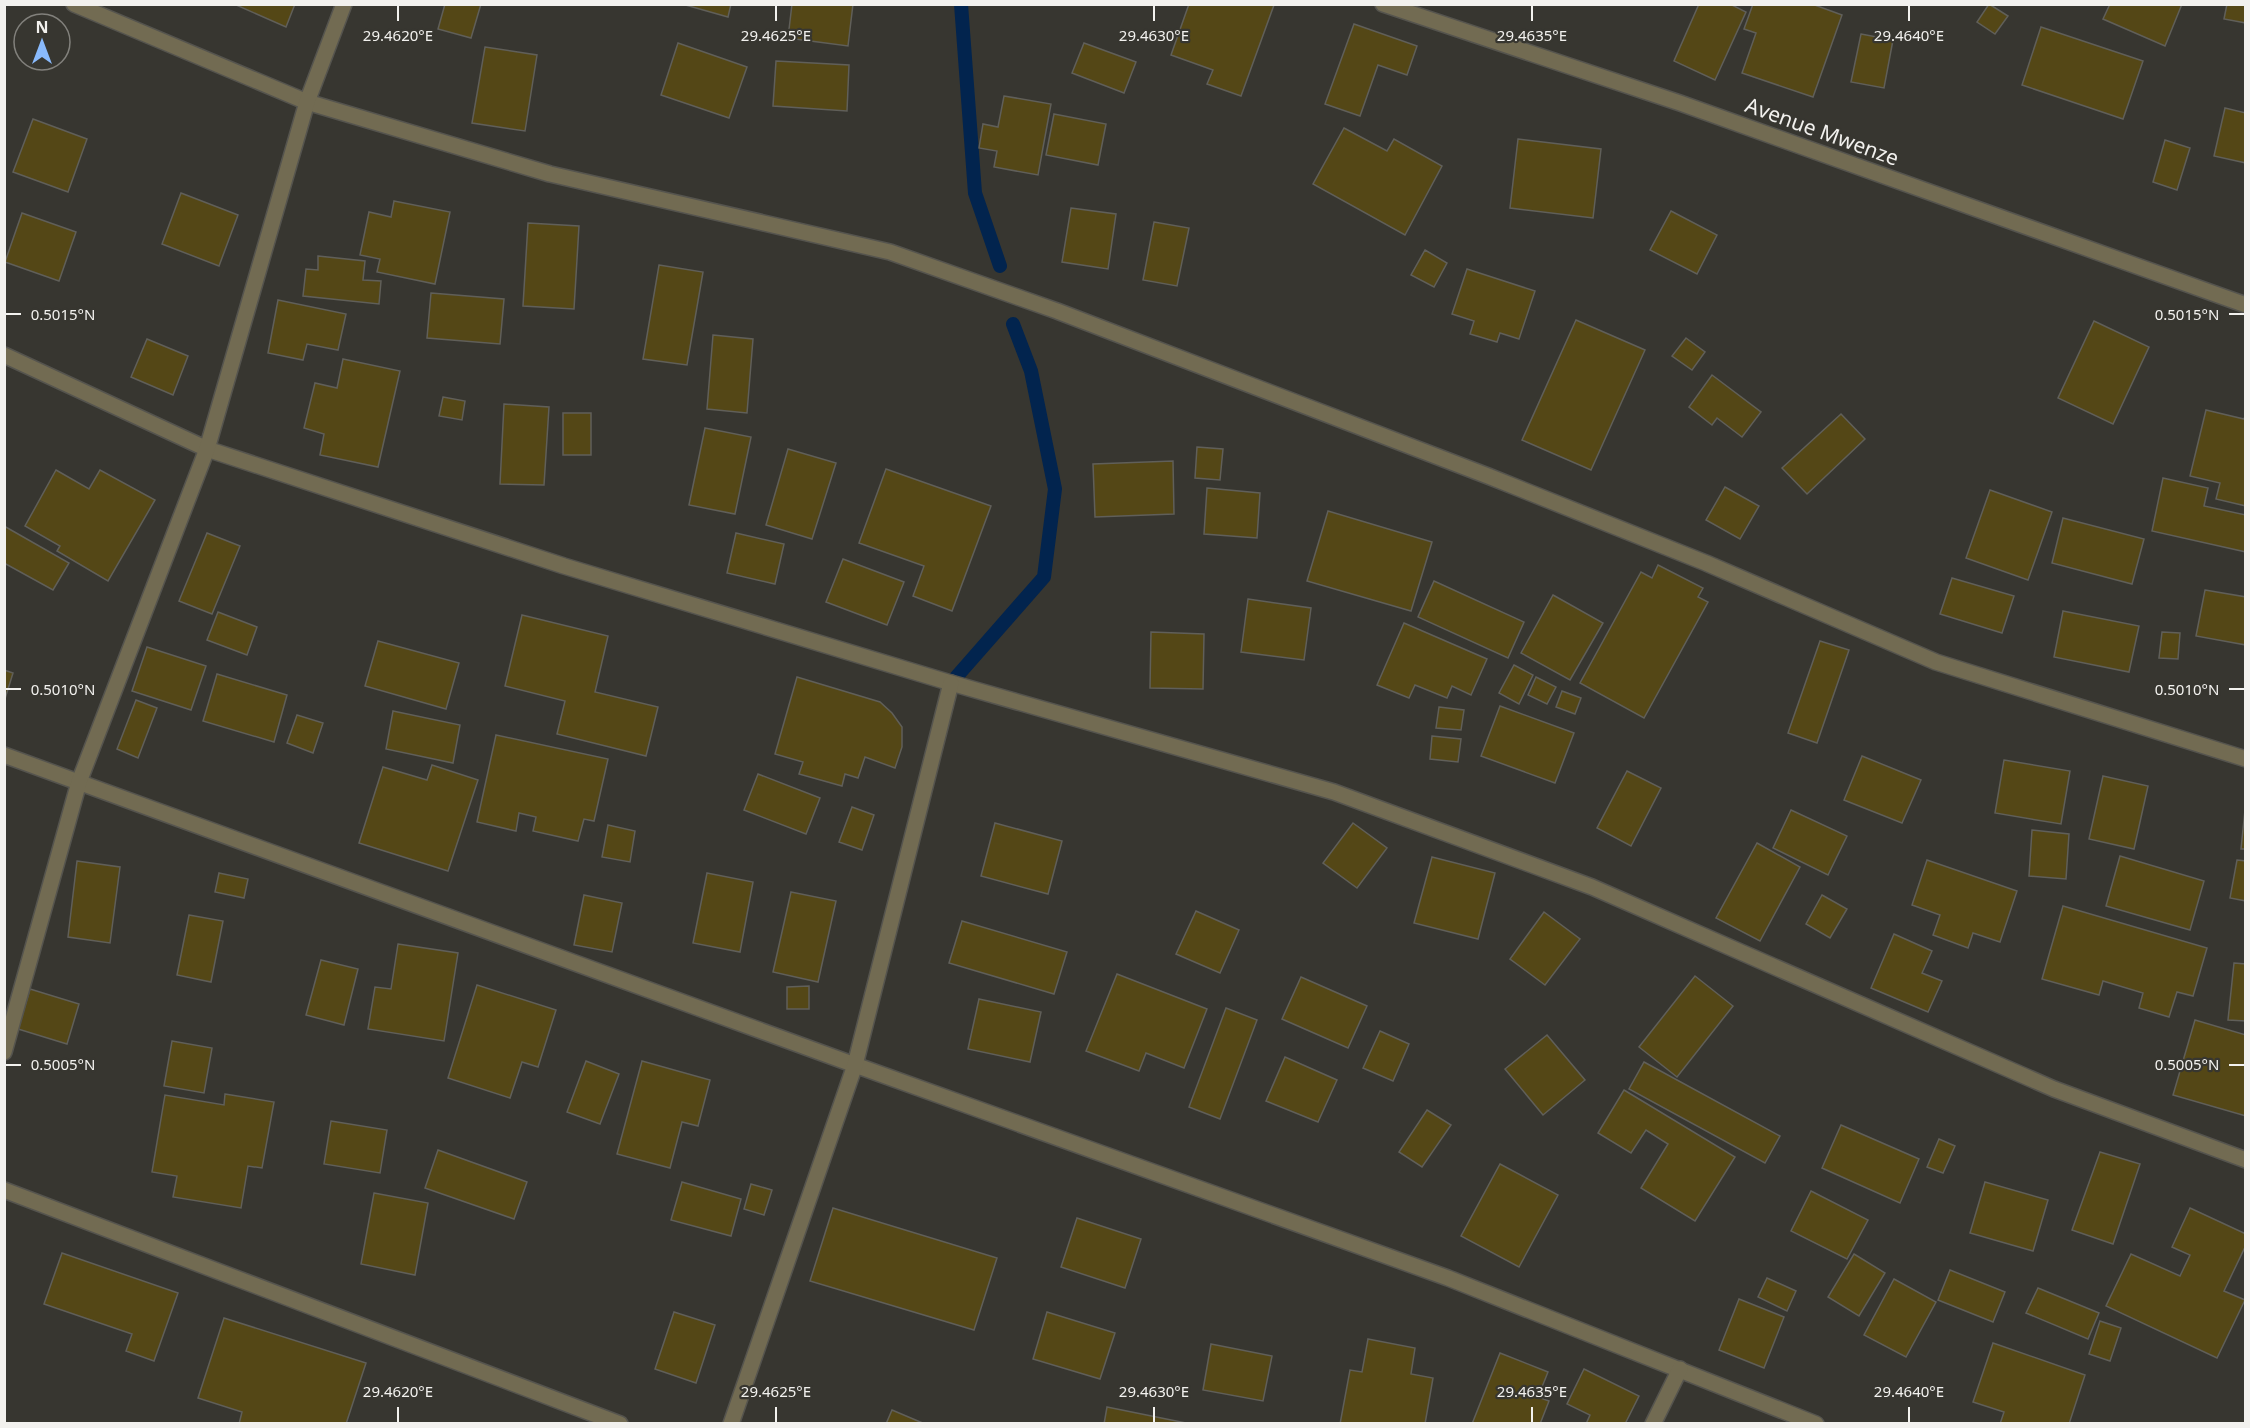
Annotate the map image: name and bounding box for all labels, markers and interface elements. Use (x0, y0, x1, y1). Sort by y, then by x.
north arrow (12, 12, 72, 72)
text: N (35, 16, 49, 38)
text: 29.4620°E (363, 25, 433, 45)
text: 29.4625°E (741, 25, 811, 45)
text: 29.4630°E (1119, 25, 1189, 45)
text: 29.4635°E (1497, 25, 1567, 45)
text: 29.4640°E (1874, 25, 1944, 45)
street label: Avenue Mwenze (1742, 90, 1903, 172)
text: 0.5015°N (31, 304, 95, 324)
text: 0.5015°N (2155, 304, 2219, 324)
text: 0.5010°N (31, 679, 95, 699)
text: 0.5010°N (2155, 679, 2219, 699)
text: 0.5005°N (31, 1054, 95, 1074)
text: 0.5005°N (2155, 1054, 2219, 1074)
text: 29.4620°E (363, 1381, 433, 1401)
text: 29.4625°E (741, 1381, 811, 1401)
text: 29.4630°E (1119, 1381, 1189, 1401)
text: 29.4635°E (1497, 1381, 1567, 1401)
text: 29.4640°E (1874, 1381, 1944, 1401)

